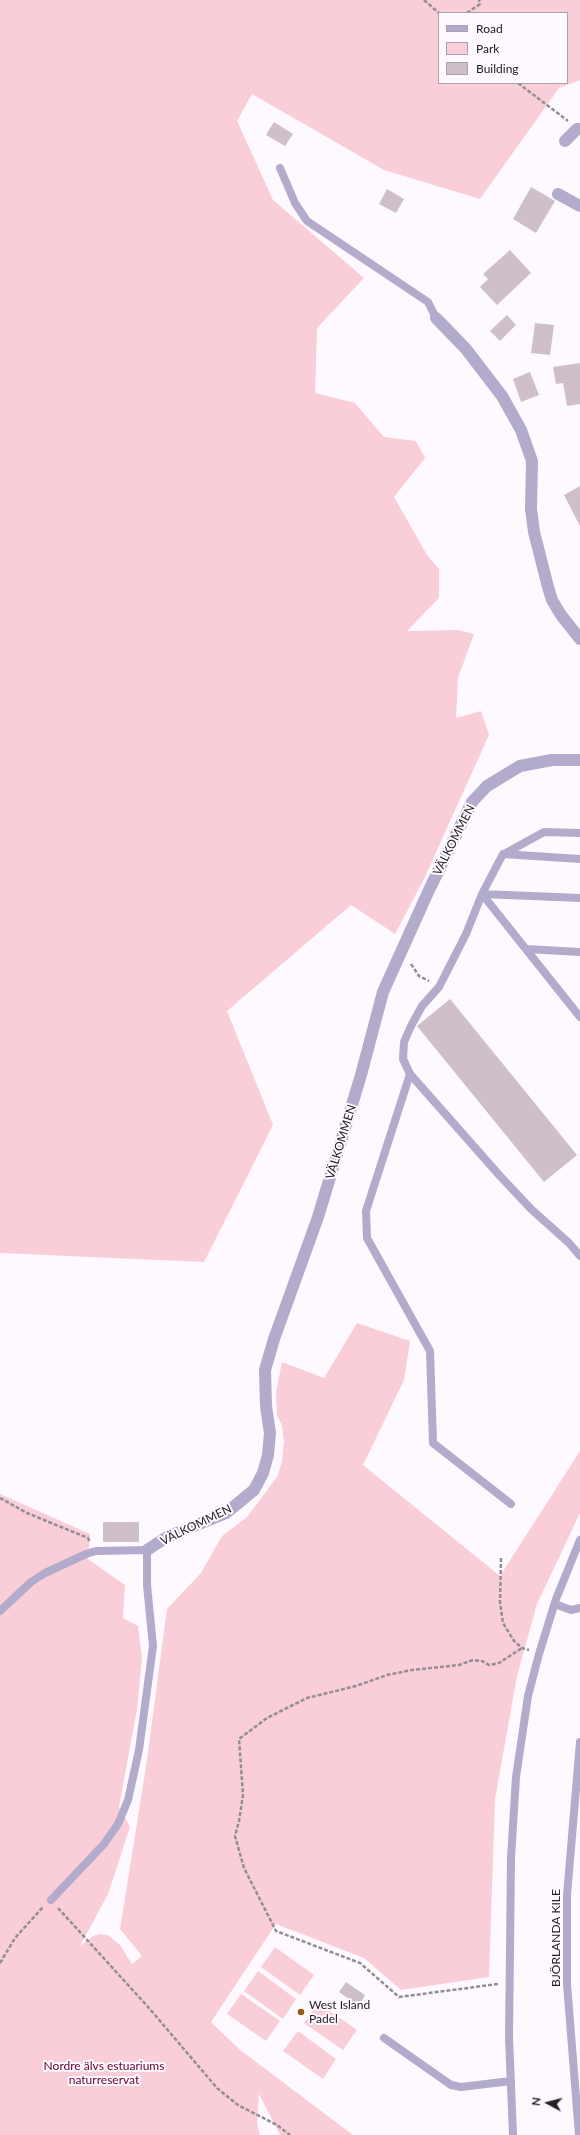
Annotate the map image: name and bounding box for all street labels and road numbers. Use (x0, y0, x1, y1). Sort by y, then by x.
street label: VÄLKOMMEN (430, 802, 478, 878)
street label: VÄLKOMMEN (323, 1103, 359, 1181)
street label: VÄLKOMMEN (158, 1502, 234, 1548)
street label: BJÖRLANDA KILE (549, 1889, 563, 1987)

